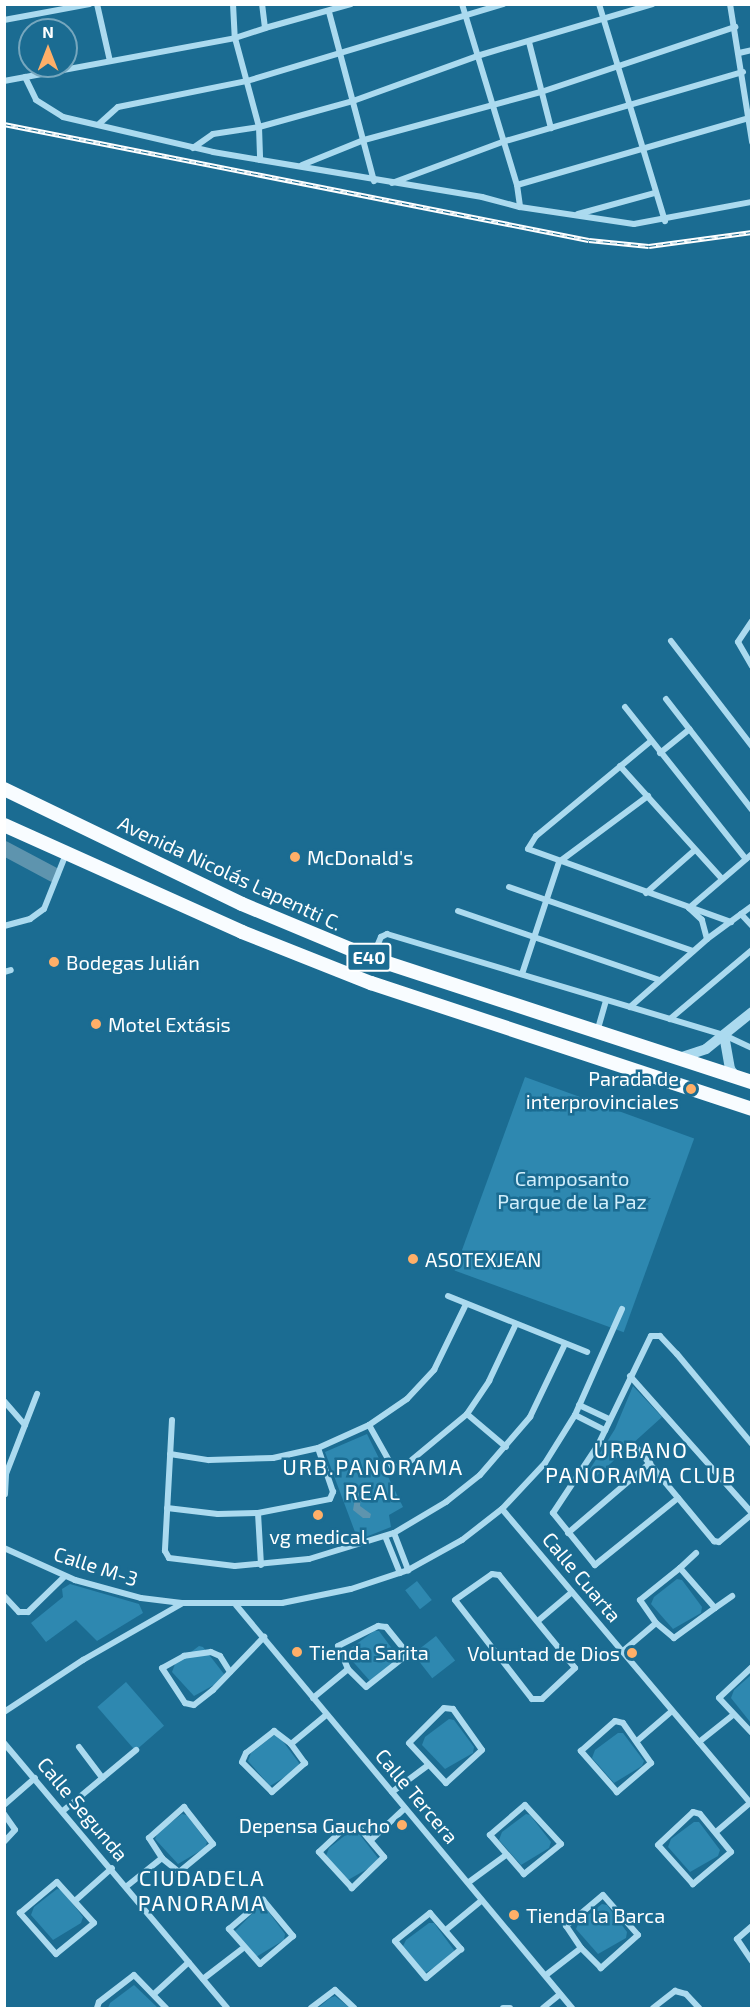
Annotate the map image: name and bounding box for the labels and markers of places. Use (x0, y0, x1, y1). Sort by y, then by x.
place label: McDonald's (307, 845, 413, 869)
marker: McDonald's (288, 850, 302, 864)
place label: Bodegas Julián (66, 950, 200, 974)
marker: Bodegas Julián (47, 955, 61, 969)
place label: Motel Extásis (108, 1012, 231, 1036)
marker: Motel Extásis (89, 1017, 103, 1031)
place label: Parada de interprovinciales (526, 1066, 679, 1113)
marker: Parada de interprovinciales (684, 1082, 698, 1096)
place label: ASOTEXJEAN (425, 1247, 541, 1271)
marker: ASOTEXJEAN (406, 1252, 420, 1266)
marker: vg medical (311, 1508, 325, 1522)
place label: vg medical (269, 1524, 367, 1548)
place label: Tienda Sarita (309, 1640, 429, 1664)
place label: Voluntad de Dios (467, 1641, 620, 1665)
marker: Tienda Sarita (290, 1645, 304, 1659)
marker: Voluntad de Dios (625, 1646, 639, 1660)
place label: Depensa Gaucho (239, 1813, 390, 1837)
marker: Depensa Gaucho (395, 1818, 409, 1832)
place label: Tienda la Barca (526, 1903, 665, 1927)
marker: Tienda la Barca (507, 1908, 521, 1922)

